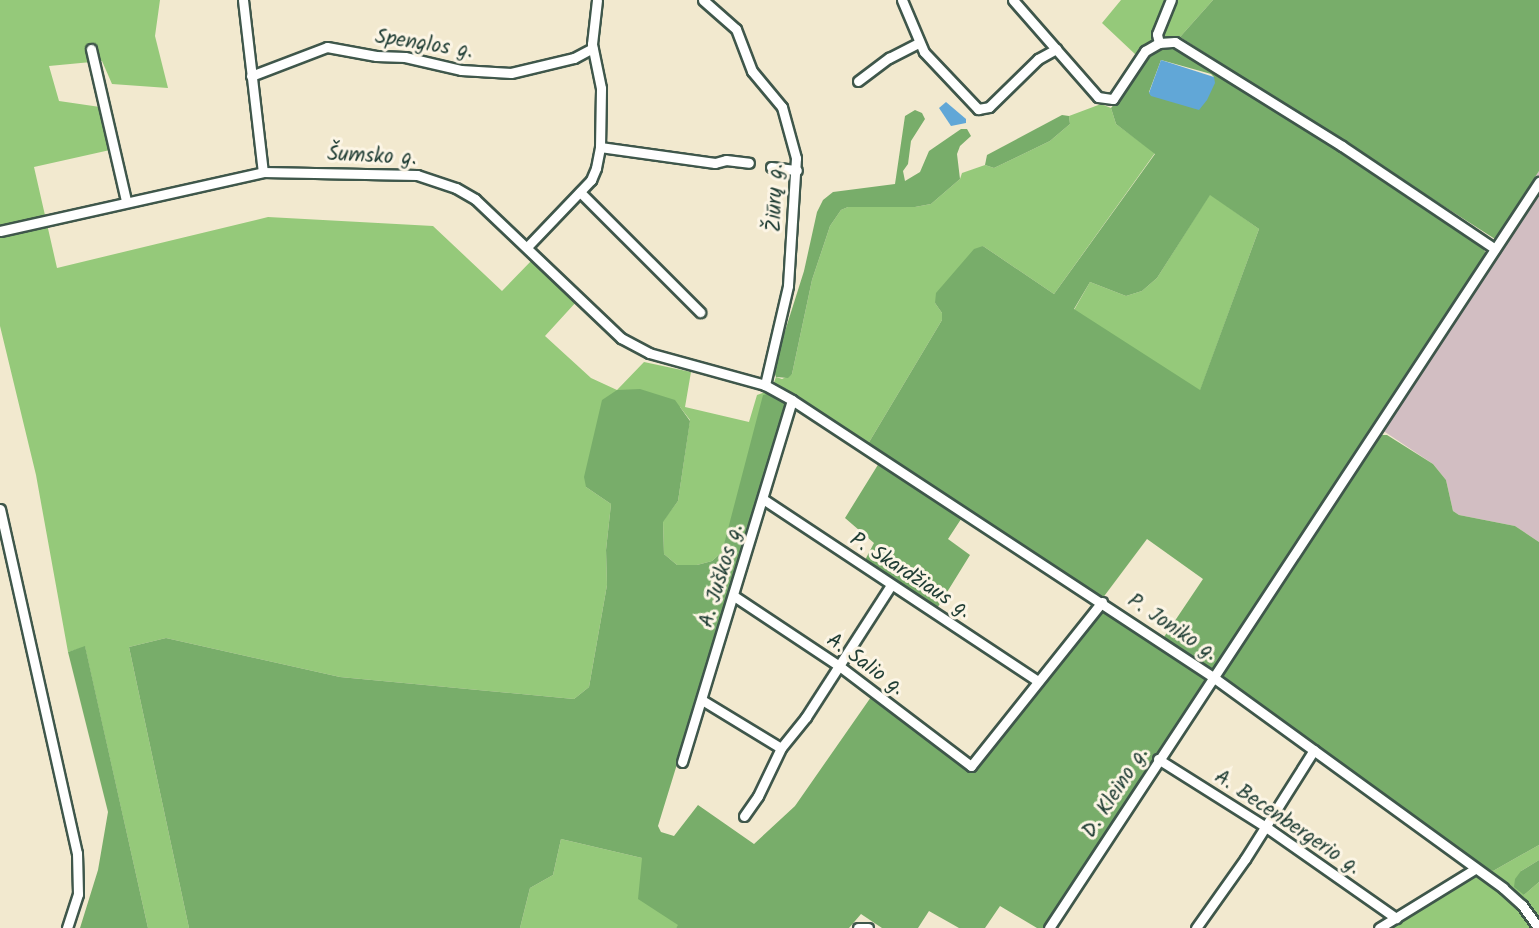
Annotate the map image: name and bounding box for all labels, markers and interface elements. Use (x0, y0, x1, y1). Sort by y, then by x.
street label: Spenglos g. (373, 25, 475, 65)
street label: Šumsko g. (327, 142, 417, 172)
street label: Žiūrų g. (762, 163, 790, 233)
street label: A. Juškos g. (694, 521, 750, 631)
street label: P. Skardžiaus g. (845, 527, 975, 625)
street label: P. Joniko g. (1122, 589, 1222, 667)
street label: A. Salio g. (821, 628, 909, 702)
street label: D. Kleino g. (1077, 743, 1155, 843)
street label: A. Becenbergerio g. (1209, 765, 1365, 881)

